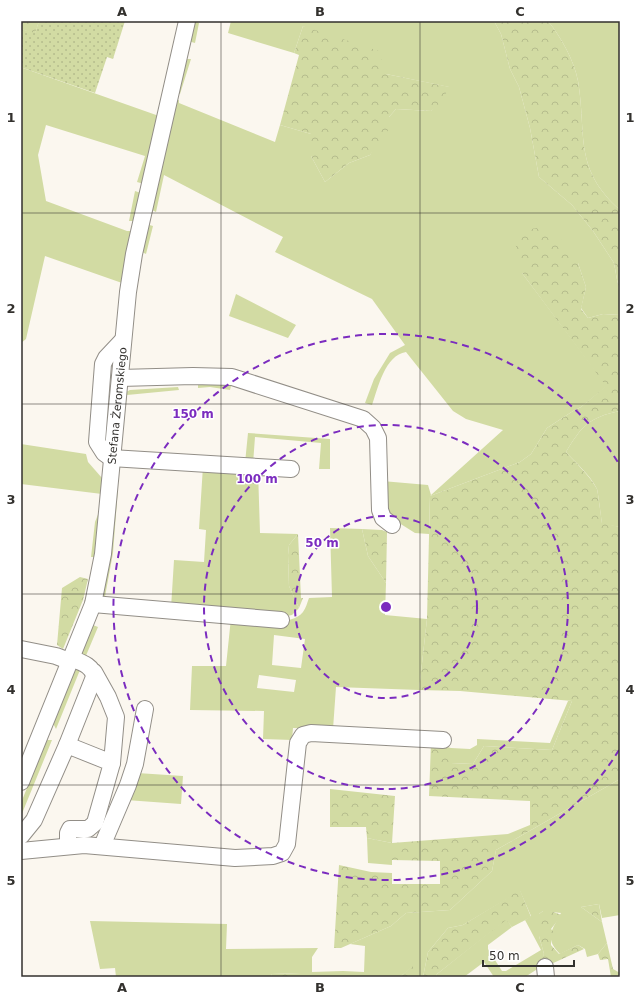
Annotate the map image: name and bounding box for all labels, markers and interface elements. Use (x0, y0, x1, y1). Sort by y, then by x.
text: A (117, 4, 127, 19)
text: B (315, 4, 325, 19)
text: C (515, 4, 525, 19)
text: 1 (6, 110, 16, 125)
text: 1 (625, 110, 635, 125)
text: 2 (6, 301, 16, 316)
text: 2 (625, 301, 635, 316)
street label: Stefana Żeromskiego (106, 346, 130, 465)
text: 150 m (172, 407, 214, 421)
text: 100 m (236, 472, 278, 486)
text: 3 (6, 492, 16, 507)
text: 3 (625, 492, 635, 507)
text: 50 m (305, 536, 339, 550)
centre of rings (379, 600, 393, 614)
text: 4 (6, 682, 16, 697)
text: 4 (625, 682, 635, 697)
text: 5 (6, 873, 16, 888)
text: 5 (625, 873, 635, 888)
scale bar (483, 942, 574, 968)
text: 50 m (489, 949, 520, 963)
text: A (117, 980, 127, 995)
text: B (315, 980, 325, 995)
text: C (515, 980, 525, 995)

